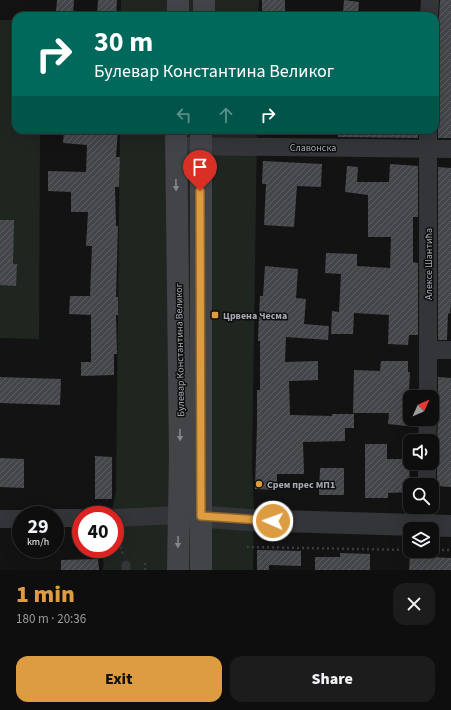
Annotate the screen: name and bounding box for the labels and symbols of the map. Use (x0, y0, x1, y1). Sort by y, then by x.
street label: Славонска (290, 141, 336, 155)
pin (183, 150, 217, 191)
one-way arrow (173, 179, 179, 192)
street label: Алексе Шантића (422, 228, 436, 300)
street label: Булевар Константина Великог (172, 283, 188, 417)
place label: Црвена Чесма (223, 309, 287, 323)
marker: Црвена Чесма (210, 310, 220, 320)
north arrow (403, 390, 439, 426)
one-way arrow (177, 429, 183, 442)
place label: Срем прес МП1 (267, 478, 335, 492)
marker: Срем прес МП1 (254, 479, 264, 489)
position arrow (252, 500, 294, 542)
speed limit sign: 40 (72, 506, 124, 558)
one-way arrow (175, 536, 181, 549)

